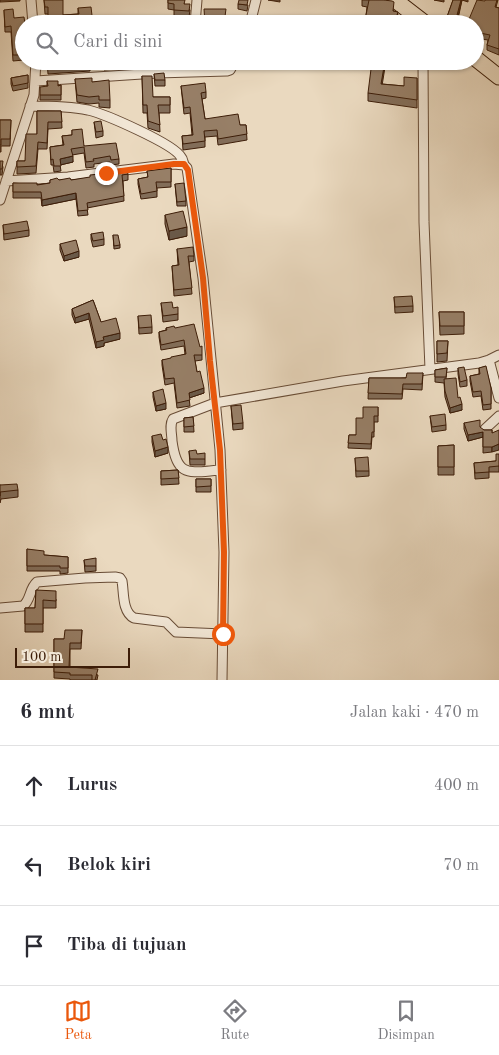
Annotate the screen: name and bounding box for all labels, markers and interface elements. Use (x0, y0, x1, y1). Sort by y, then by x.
search box (15, 15, 484, 70)
icon: search (33, 29, 61, 57)
text: Cari di sini (73, 33, 163, 52)
route end (95, 162, 118, 185)
route start (212, 623, 235, 646)
scale bar (15, 645, 130, 668)
text: 100 m (22, 650, 61, 664)
text: 6 mnt (20, 702, 74, 723)
text: Jalan kaki · 470 m (350, 705, 479, 721)
icon: ahead (20, 772, 48, 800)
text: Lurus (67, 776, 117, 795)
text: 400 m (434, 778, 479, 794)
icon: left (20, 852, 48, 880)
text: Belok kiri (67, 856, 151, 875)
text: 70 m (443, 858, 479, 874)
icon: arrive (20, 932, 48, 960)
text: Tiba di tujuan (67, 936, 187, 955)
tab: Peta (64, 997, 92, 1044)
tab: Rute (220, 997, 249, 1044)
tab: Disimpan (377, 997, 435, 1044)

